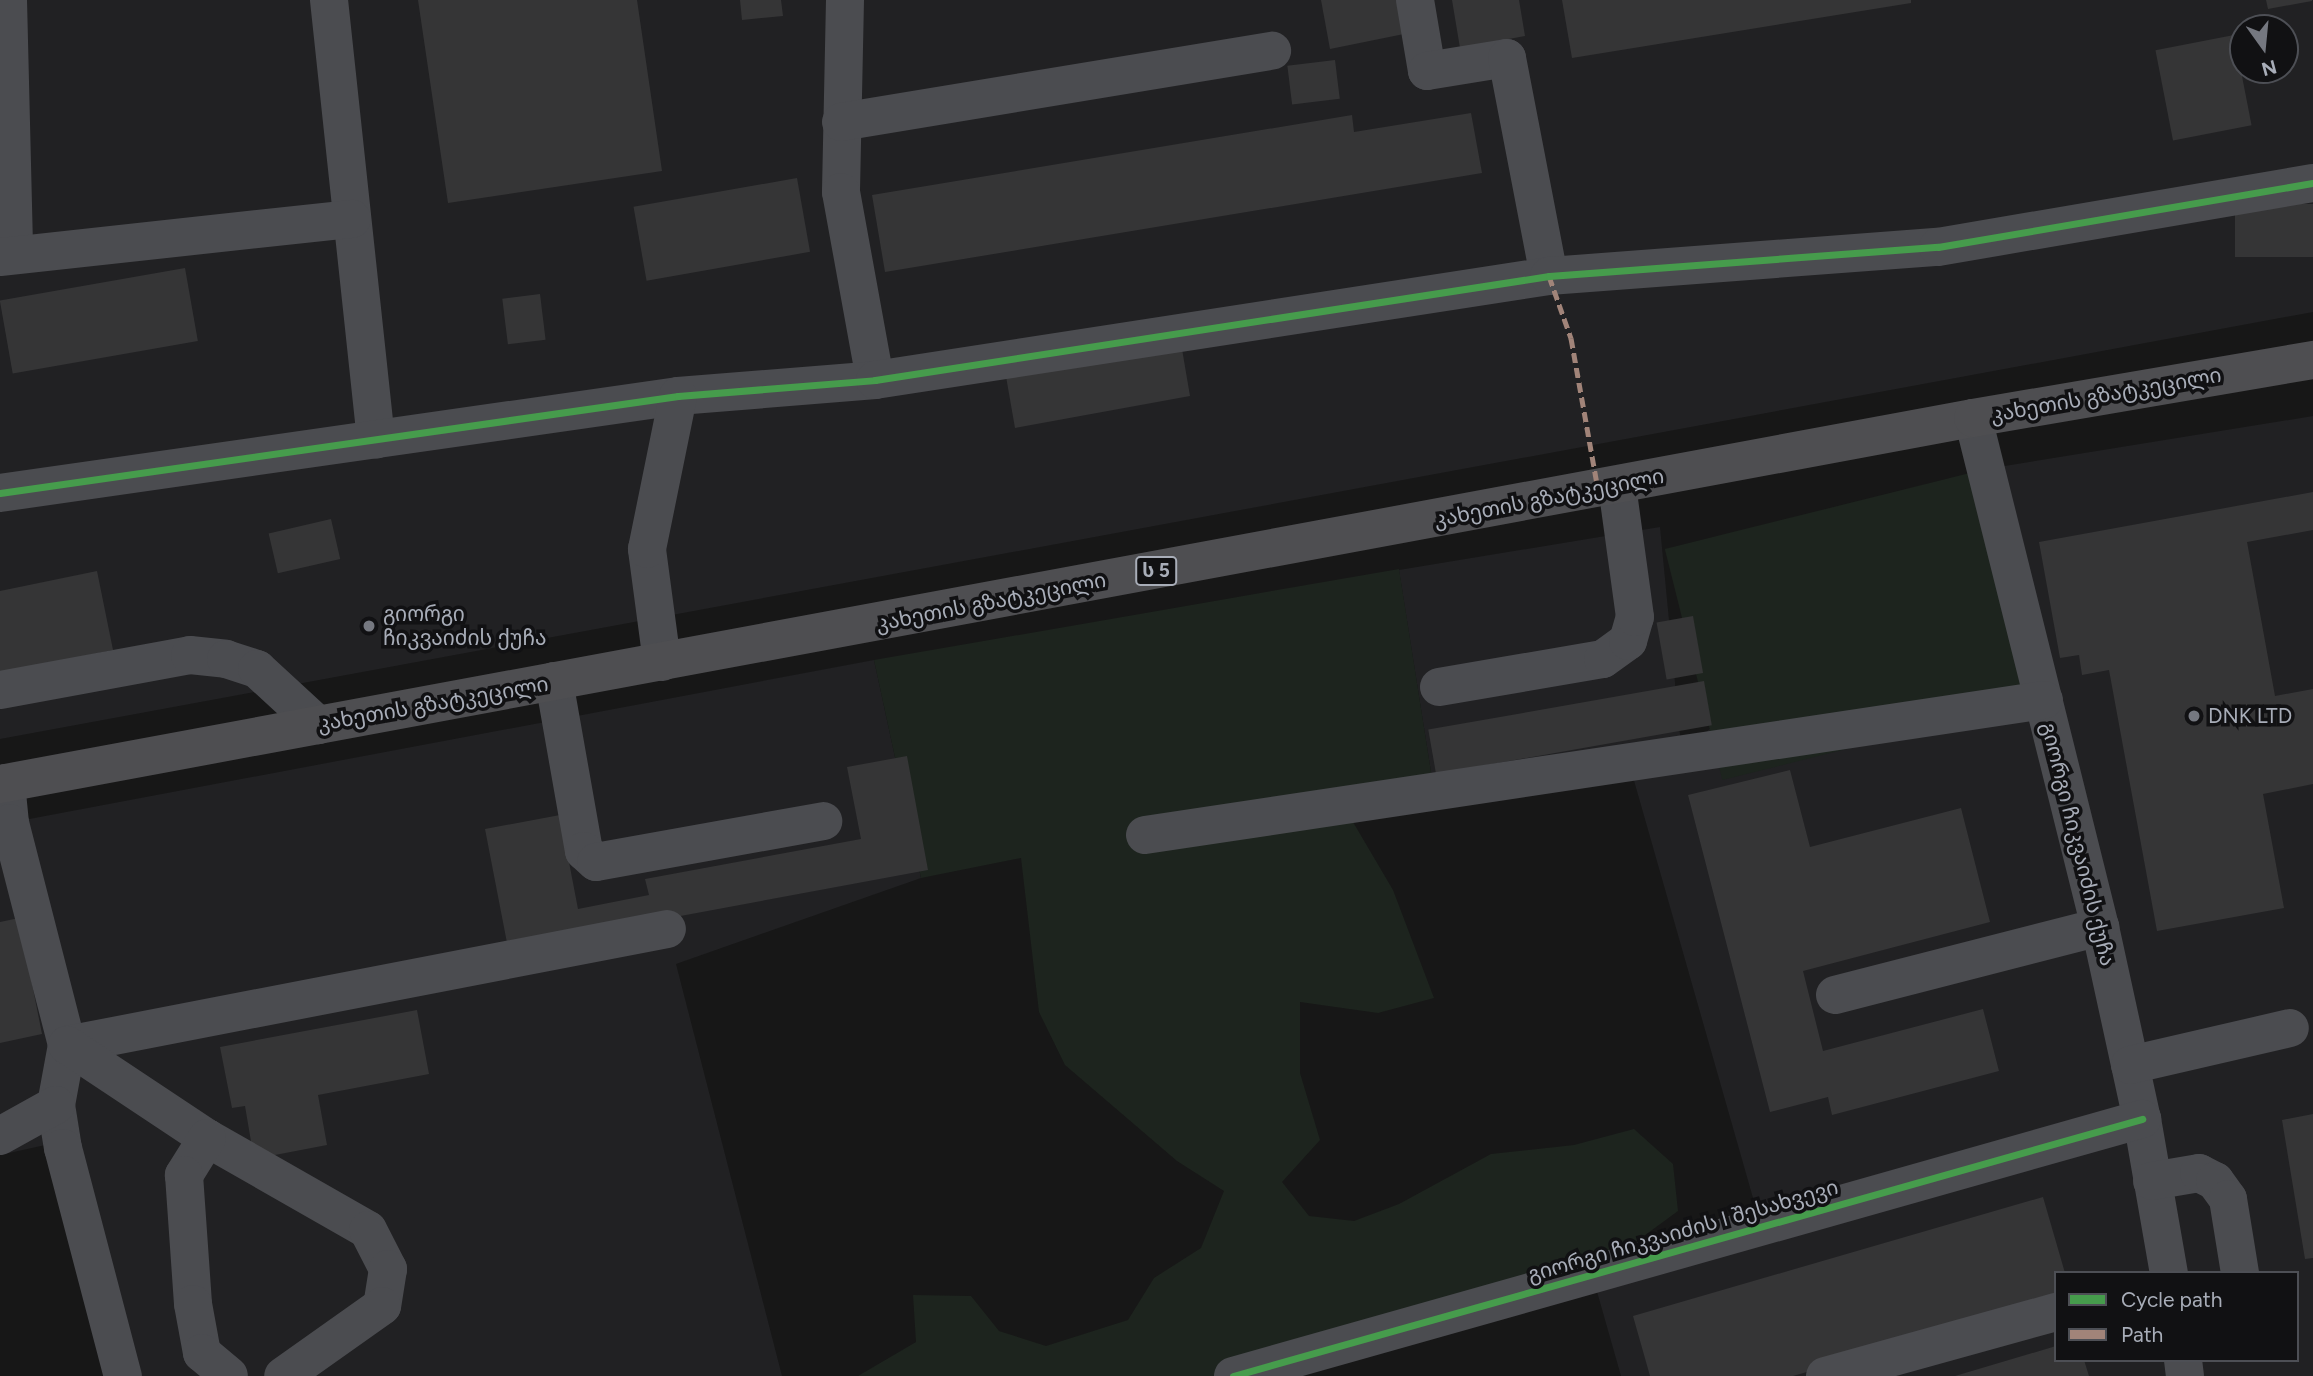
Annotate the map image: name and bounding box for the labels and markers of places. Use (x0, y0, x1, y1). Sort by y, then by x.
place label: გიორგი ჩიკვაიძის ქუჩა (383, 601, 547, 651)
marker: გიორგი ჩიკვაიძის ქუჩა (361, 618, 377, 634)
place label: DNK LTD (2208, 703, 2292, 729)
marker: DNK LTD (2186, 708, 2202, 724)

